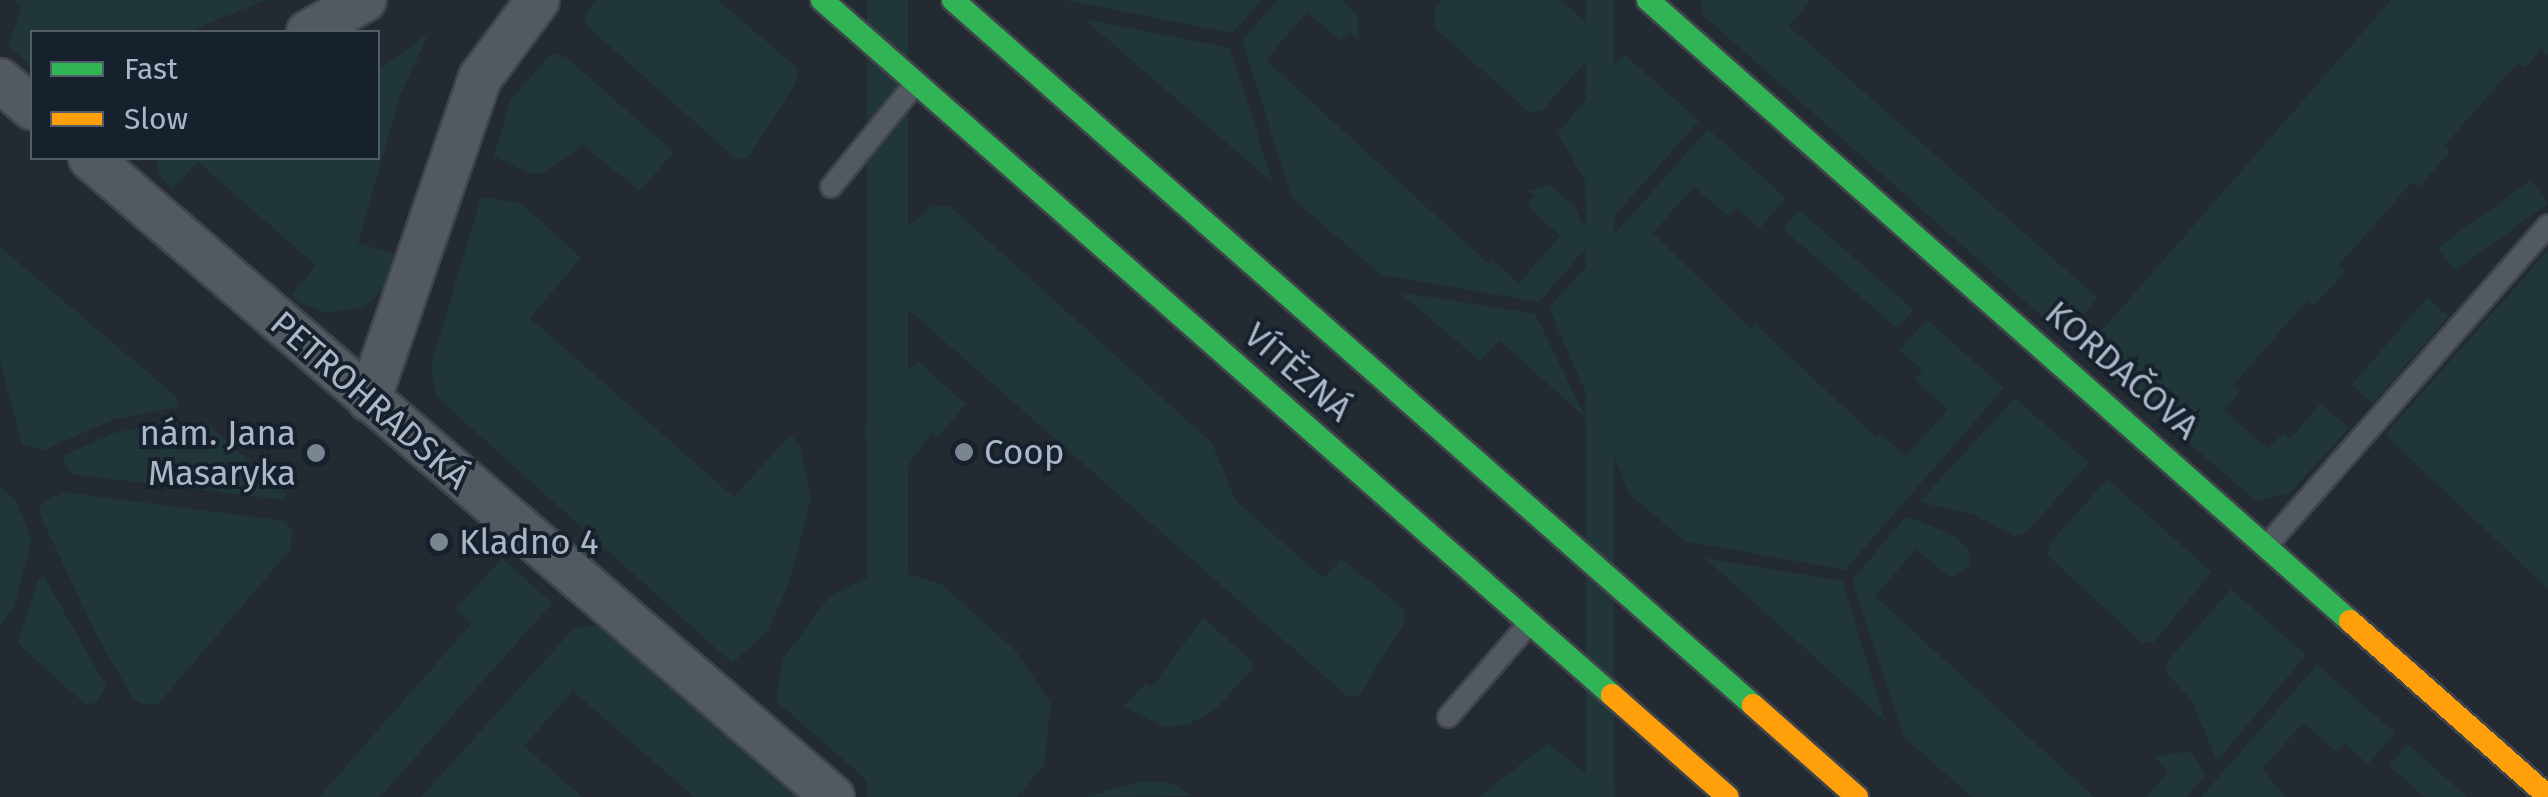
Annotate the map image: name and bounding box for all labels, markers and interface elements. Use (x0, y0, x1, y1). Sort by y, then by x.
legend (30, 30, 380, 160)
text: Fast (124, 51, 178, 87)
text: Slow (124, 101, 188, 137)
street label: KORDAČOVA (2037, 292, 2207, 448)
street label: PETROHRADSKÁ (262, 302, 478, 498)
street label: VÍTĚZNÁ (1236, 314, 1360, 430)
place label: nám. Jana Masaryka (140, 412, 296, 494)
place label: Coop (984, 431, 1065, 473)
marker: Coop (953, 441, 975, 463)
marker: nám. Jana Masaryka (305, 442, 327, 464)
place label: Kladno 4 (459, 521, 599, 563)
marker: Kladno 4 (428, 531, 450, 553)

